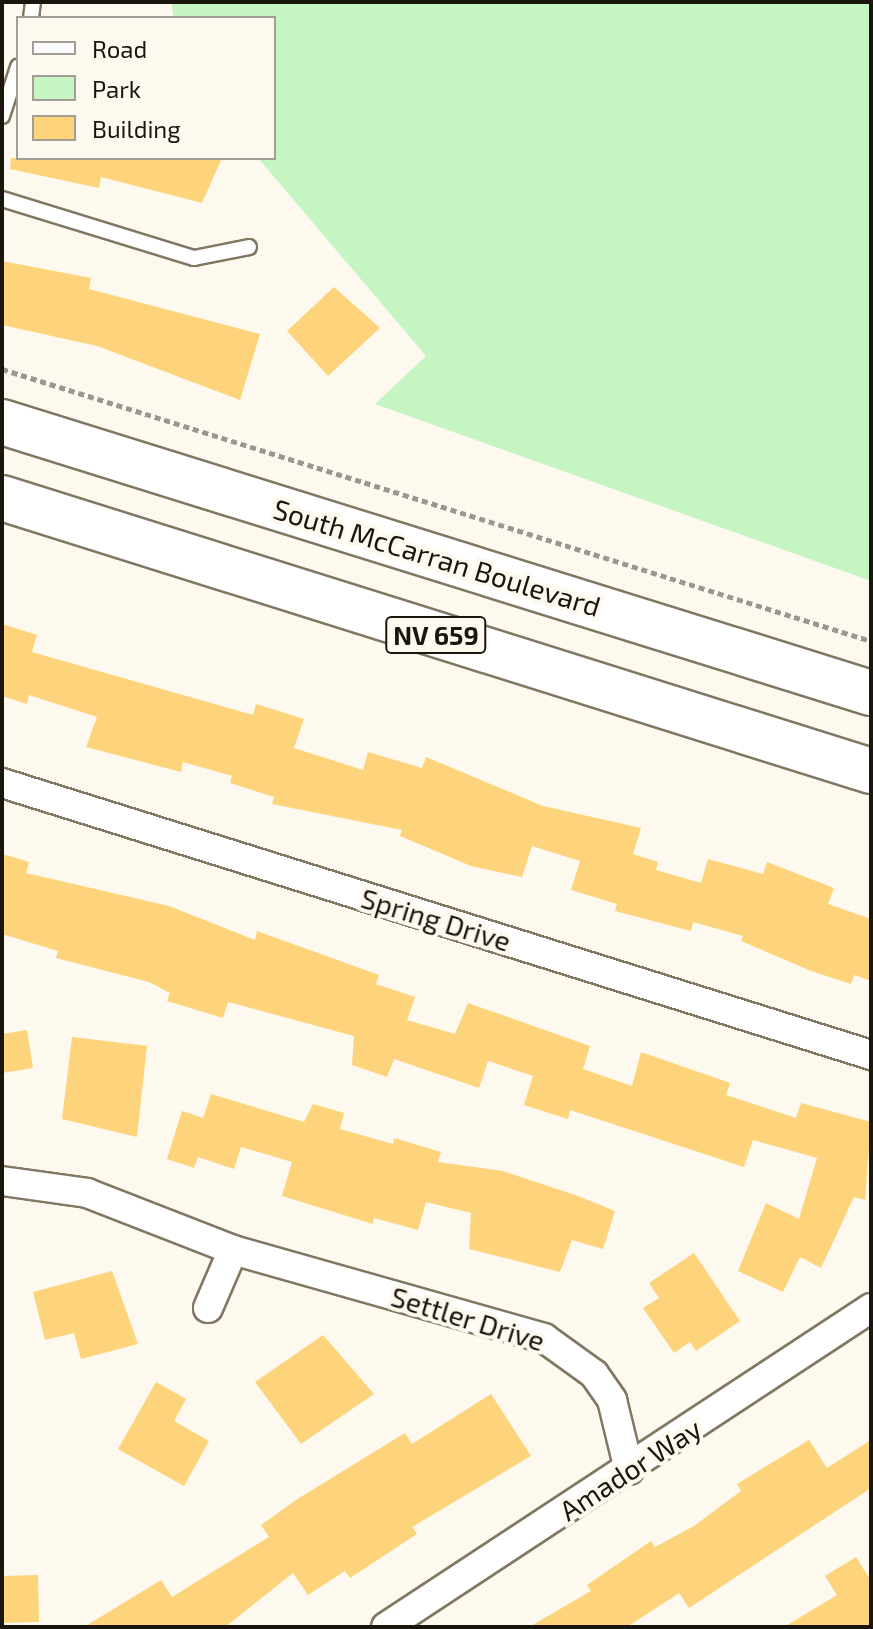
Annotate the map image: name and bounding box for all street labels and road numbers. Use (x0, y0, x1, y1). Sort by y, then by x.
street label: South McCarran Boulevard (269, 491, 605, 623)
road number: NV 659 (384, 613, 488, 657)
street label: Spring Drive (357, 880, 515, 958)
street label: Settler Drive (387, 1279, 549, 1357)
street label: Amador Way (552, 1410, 708, 1528)

